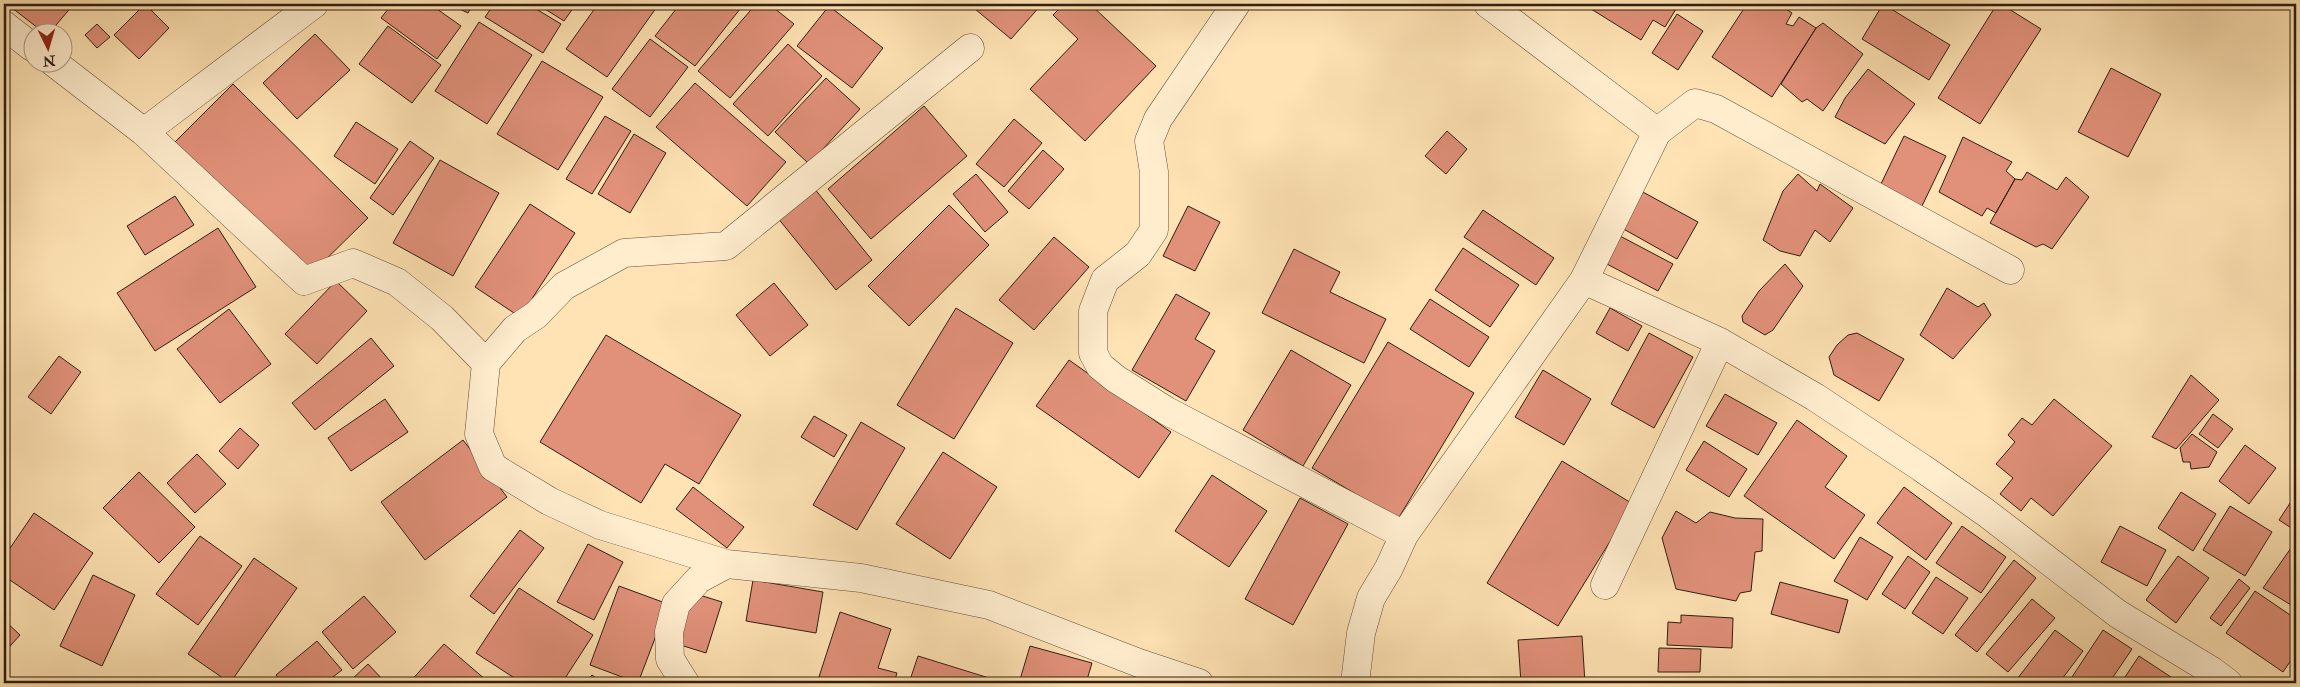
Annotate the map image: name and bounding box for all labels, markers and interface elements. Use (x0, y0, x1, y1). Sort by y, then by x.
north arrow (22, 22, 72, 72)
text: N (42, 51, 57, 70)

